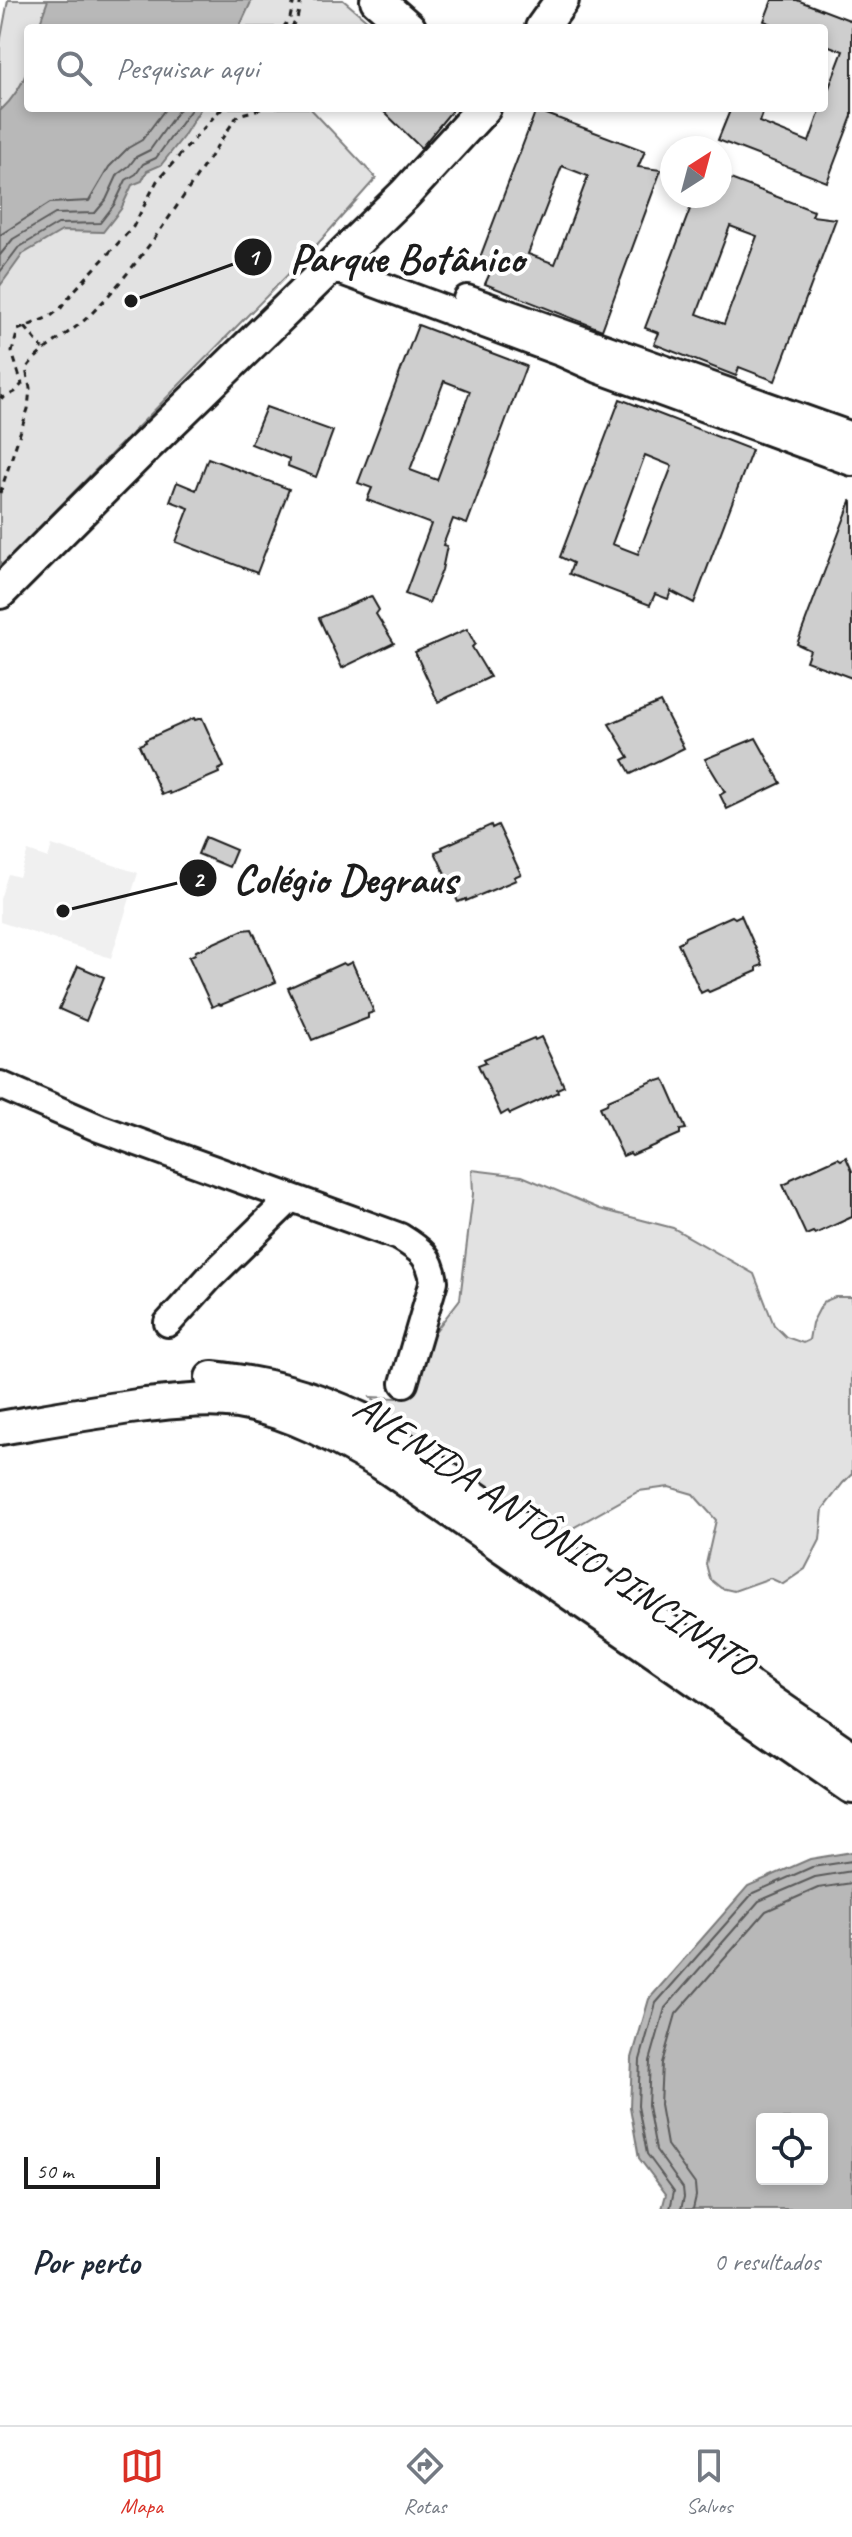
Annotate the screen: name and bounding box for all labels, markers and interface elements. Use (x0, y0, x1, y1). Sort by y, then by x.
search box (24, 24, 828, 112)
icon: search (52, 46, 96, 90)
text: Pesquisar aqui (116, 49, 259, 87)
north arrow (660, 136, 732, 208)
callout: Parque Botânico (233, 224, 540, 290)
text: Parque Botânico (290, 232, 528, 285)
text: 1 (248, 242, 262, 272)
callout: Colégio Degraus (178, 845, 472, 911)
text: Colégio Degraus (233, 853, 461, 906)
text: 2 (193, 864, 206, 894)
street label: AVENIDA ANTÔNIO PINCINATO (344, 1382, 767, 1690)
map controls (756, 2113, 828, 2185)
button: locate (756, 2113, 828, 2185)
scale bar (24, 2153, 160, 2189)
text: 50 m (36, 2157, 73, 2185)
text: Por perto (32, 2240, 140, 2283)
text: 0 resultados (714, 2245, 820, 2278)
tab: Mapa (120, 2444, 164, 2520)
tab: Rotas (403, 2444, 447, 2520)
tab: Salvos (686, 2444, 732, 2520)

